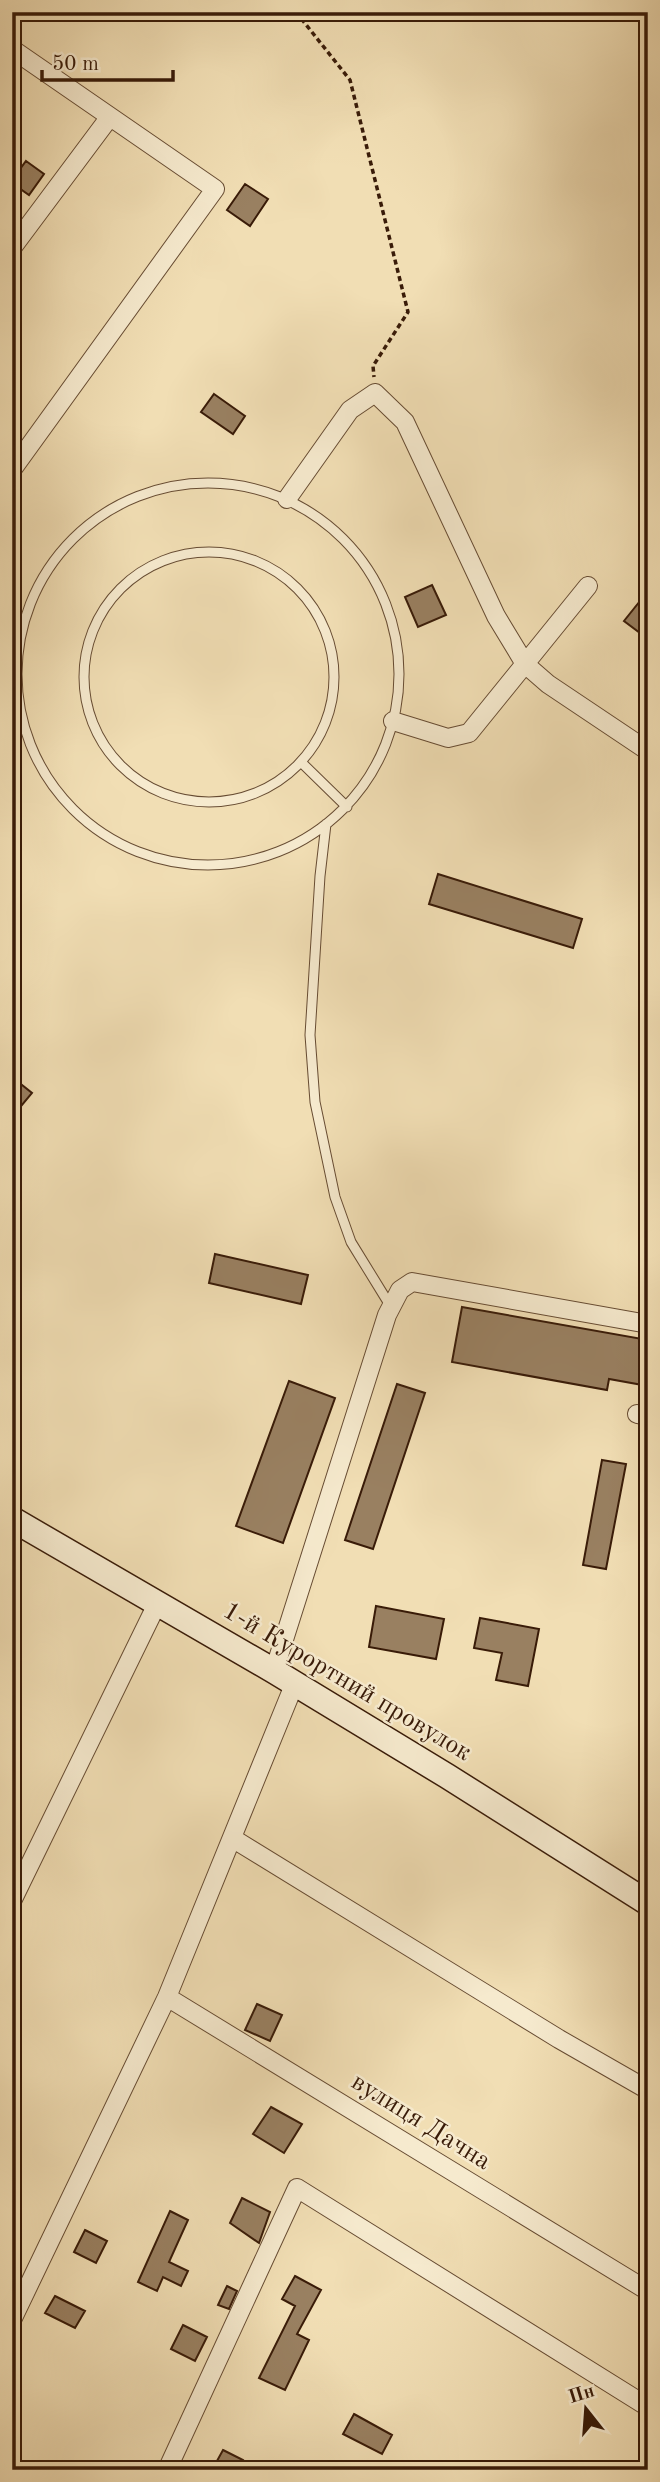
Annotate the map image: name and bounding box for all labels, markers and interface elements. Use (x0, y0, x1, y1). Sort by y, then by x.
scale bar (42, 38, 173, 82)
text: 50 m (52, 54, 99, 75)
street label: 1-й Курортний провулок (218, 1598, 476, 1766)
street label: вулиця Дачна (347, 2069, 495, 2175)
north arrow (552, 2374, 622, 2444)
text: Пн (566, 2382, 597, 2408)

